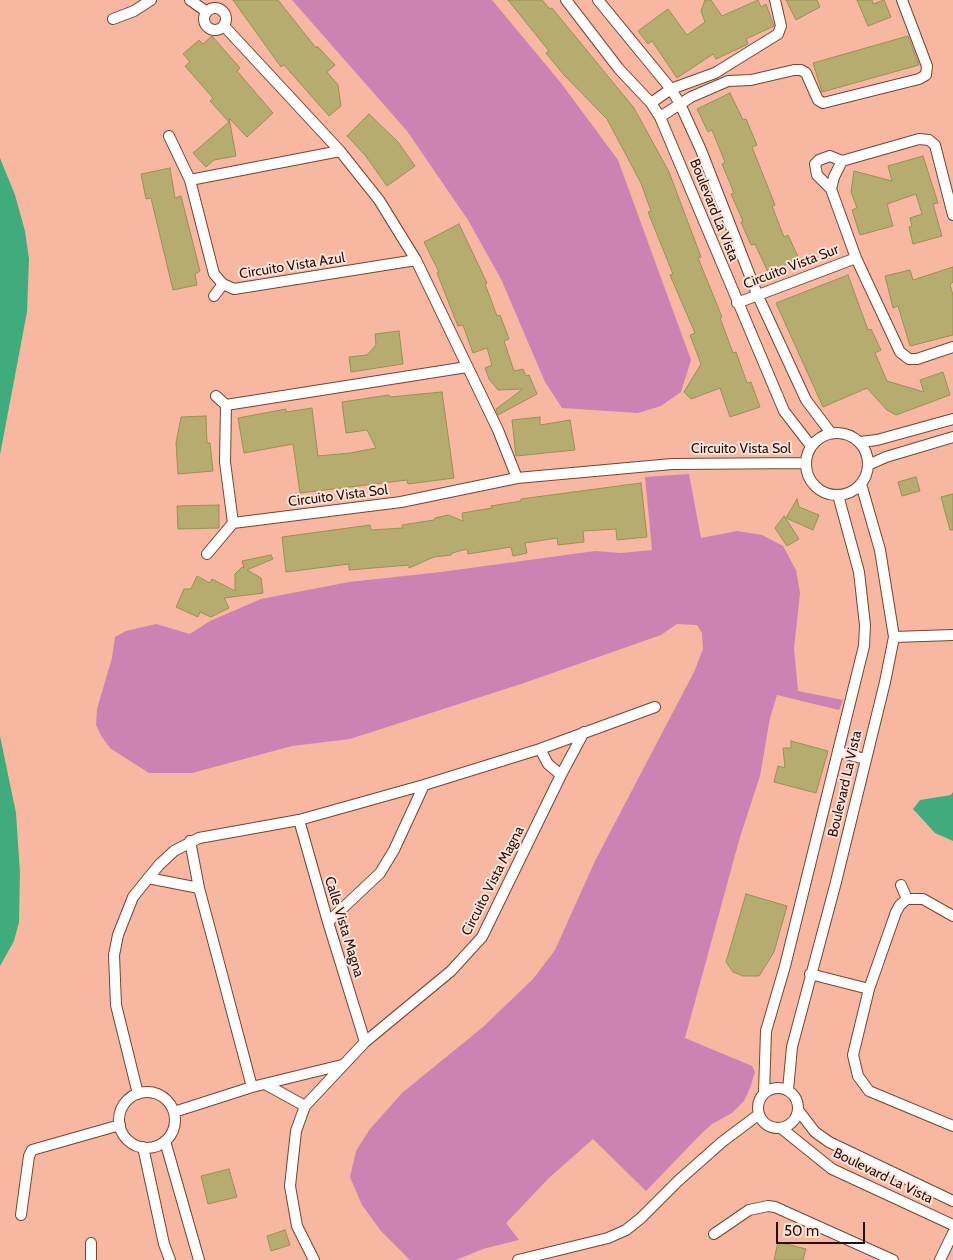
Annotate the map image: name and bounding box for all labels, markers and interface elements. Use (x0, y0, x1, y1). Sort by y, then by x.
street label: Boulevard La Vista (686, 156, 742, 264)
street label: Circuito Vista Sur (741, 241, 841, 293)
street label: Circuito Vista Azul (238, 249, 346, 283)
street label: Circuito Vista Sol (691, 441, 791, 457)
street label: Circuito Vista Sol (287, 482, 389, 510)
street label: Boulevard La Vista (825, 729, 865, 839)
street label: Circuito Vista Magna (458, 824, 528, 938)
street label: Calle Vista Magna (321, 875, 367, 979)
street label: Boulevard La Vista (830, 1145, 936, 1207)
scale bar (778, 1212, 867, 1244)
text: 50 m (784, 1222, 819, 1240)

